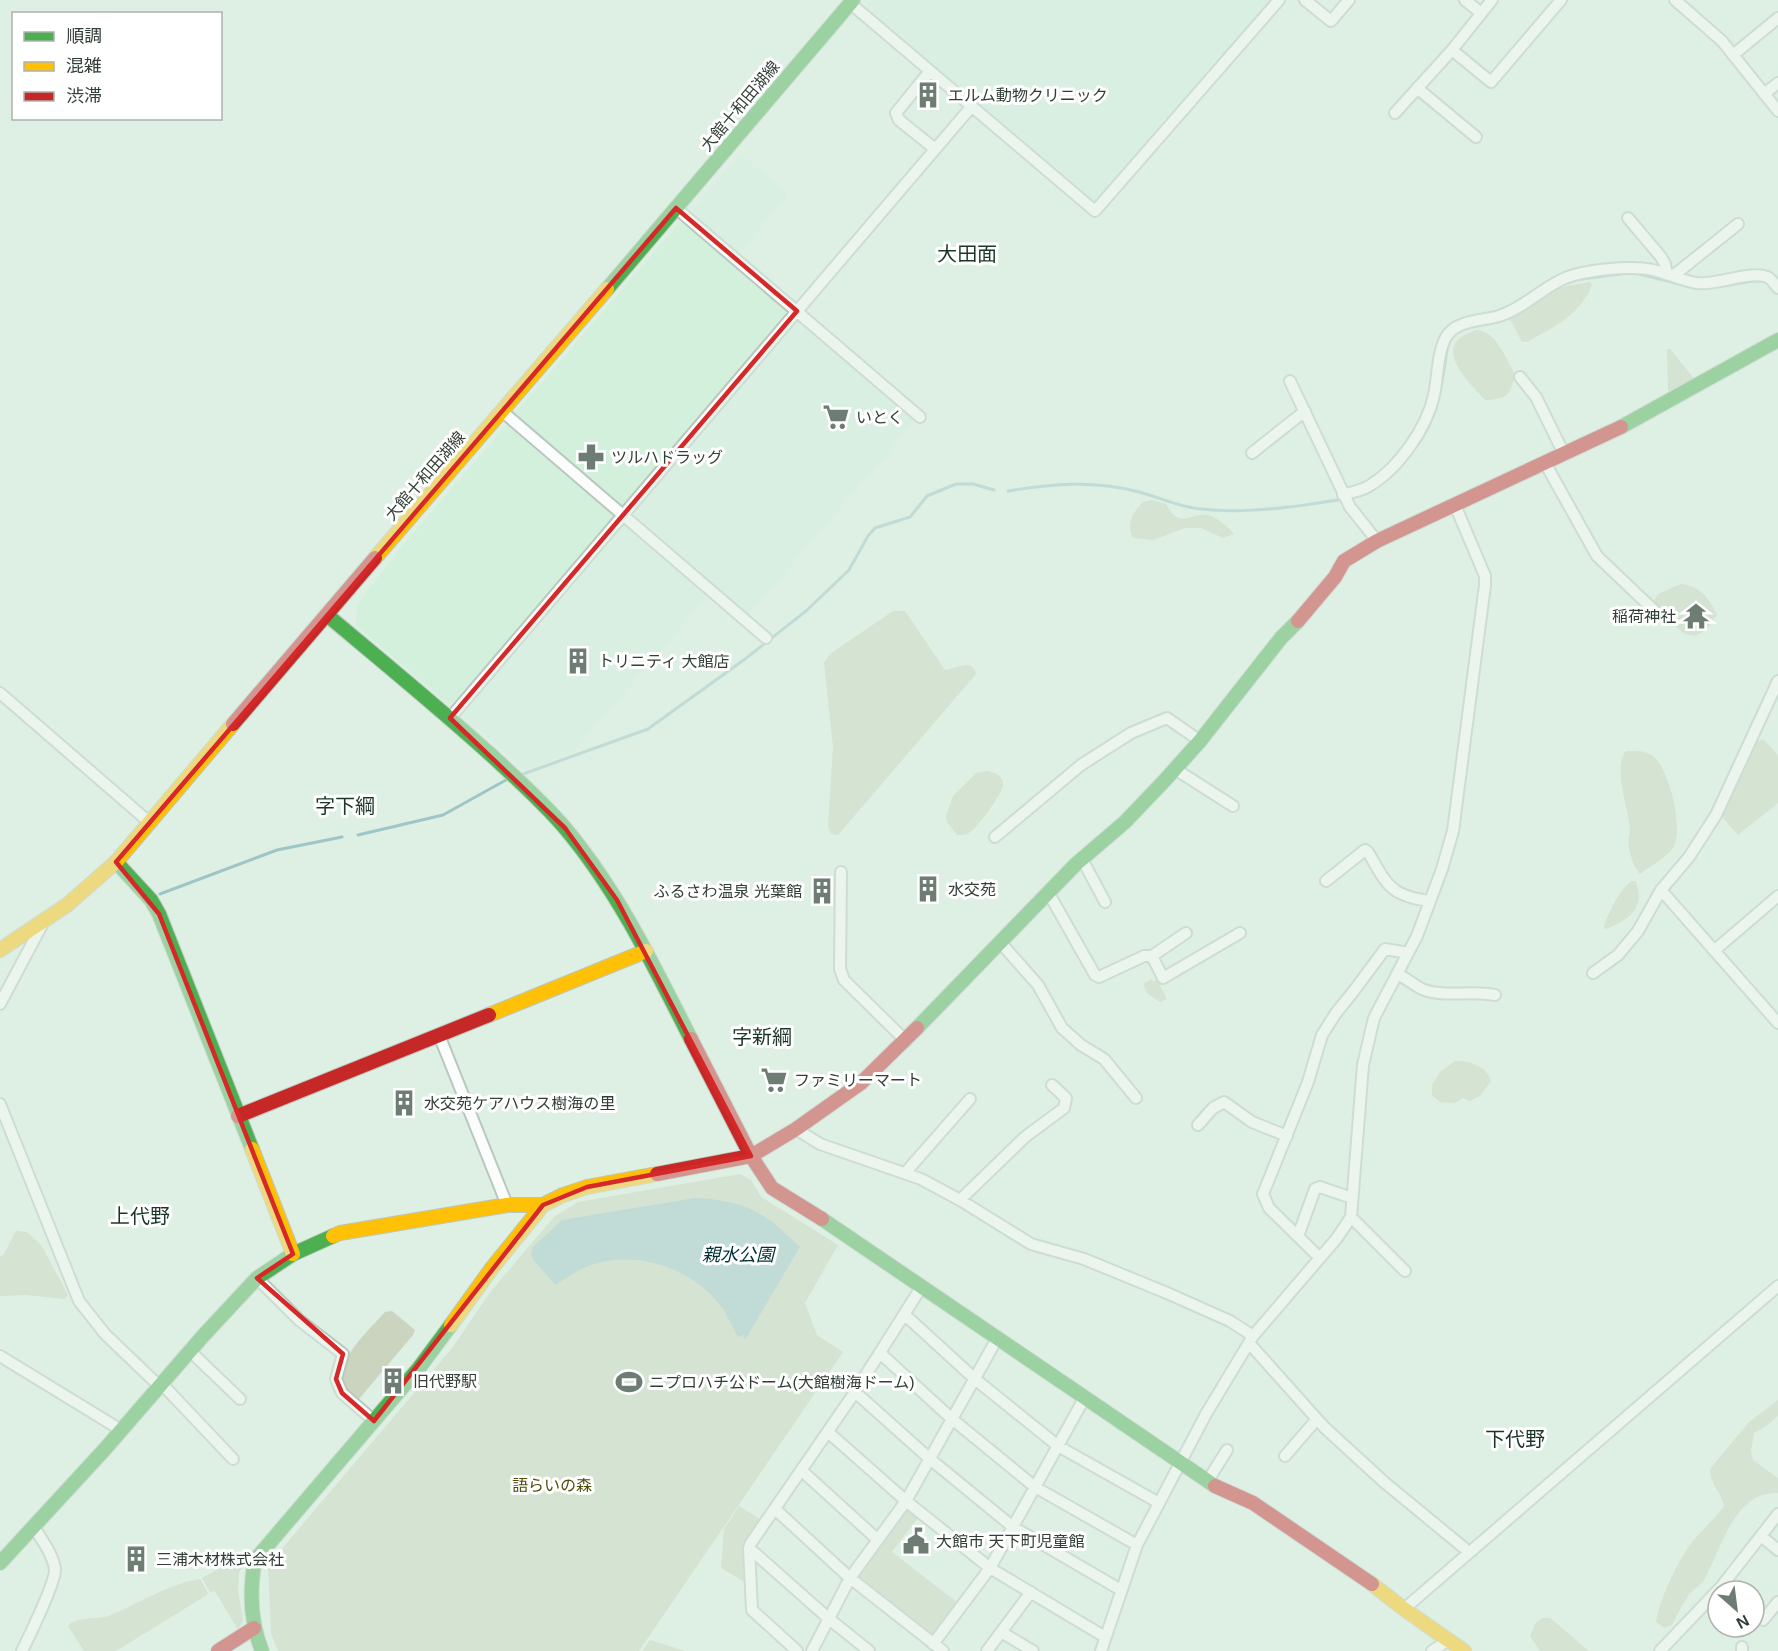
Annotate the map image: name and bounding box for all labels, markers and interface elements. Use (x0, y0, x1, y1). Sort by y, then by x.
legend (12, 12, 222, 120)
text: 順調 (66, 26, 102, 46)
text: 混雑 (66, 56, 102, 76)
street label: 大館十和田湖線 (697, 58, 783, 154)
building icon: エルム動物クリニック (913, 80, 943, 110)
text: 渋滞 (66, 86, 102, 106)
place label: エルム動物クリニック (948, 87, 1108, 104)
district label: 大田面 (937, 243, 997, 265)
supermarket icon: いとく (821, 402, 851, 432)
place label: いとく (856, 409, 904, 426)
street label: 大館十和田湖線 (382, 428, 468, 524)
pharmacy icon: ツルハドラッグ (576, 442, 606, 472)
place label: ツルハドラッグ (611, 449, 723, 466)
temple icon: 稲荷神社 (1681, 601, 1711, 631)
place label: 稲荷神社 (1612, 608, 1676, 625)
building icon: トリニティ 大館店 (563, 646, 593, 676)
place label: トリニティ 大館店 (598, 653, 730, 670)
district label: 字下綱 (315, 795, 375, 817)
building icon: 水交苑 (913, 874, 943, 904)
building icon: ふるさわ温泉 光葉館 (807, 876, 837, 906)
place label: 水交苑 (948, 881, 996, 898)
place label: ふるさわ温泉 光葉館 (654, 883, 802, 900)
district label: 字新綱 (732, 1026, 792, 1048)
supermarket icon: ファミリーマート (759, 1065, 789, 1095)
place label: ファミリーマート (794, 1072, 922, 1089)
building icon: 水交苑ケアハウス樹海の里 (389, 1088, 419, 1118)
place label: 水交苑ケアハウス樹海の里 (424, 1095, 615, 1112)
district label: 上代野 (110, 1205, 170, 1227)
water label: 親水公園 (702, 1245, 777, 1265)
building icon: 旧代野駅 (378, 1366, 408, 1396)
sports icon: ニプロハチ公ドーム(大館樹海ドーム) (614, 1367, 644, 1397)
place label: 旧代野駅 (413, 1373, 477, 1390)
place label: ニプロハチ公ドーム(大館樹海ドーム) (649, 1374, 915, 1391)
district label: 下代野 (1485, 1428, 1545, 1450)
park label: 語らいの森 (512, 1477, 592, 1494)
public building icon: 大館市 天下町児童館 (901, 1526, 931, 1556)
place label: 大館市 天下町児童館 (936, 1533, 1084, 1550)
building icon: 三浦木材株式会社 (121, 1544, 151, 1574)
place label: 三浦木材株式会社 (156, 1551, 284, 1568)
north arrow (1706, 1579, 1766, 1639)
text: N (1734, 1612, 1752, 1632)

